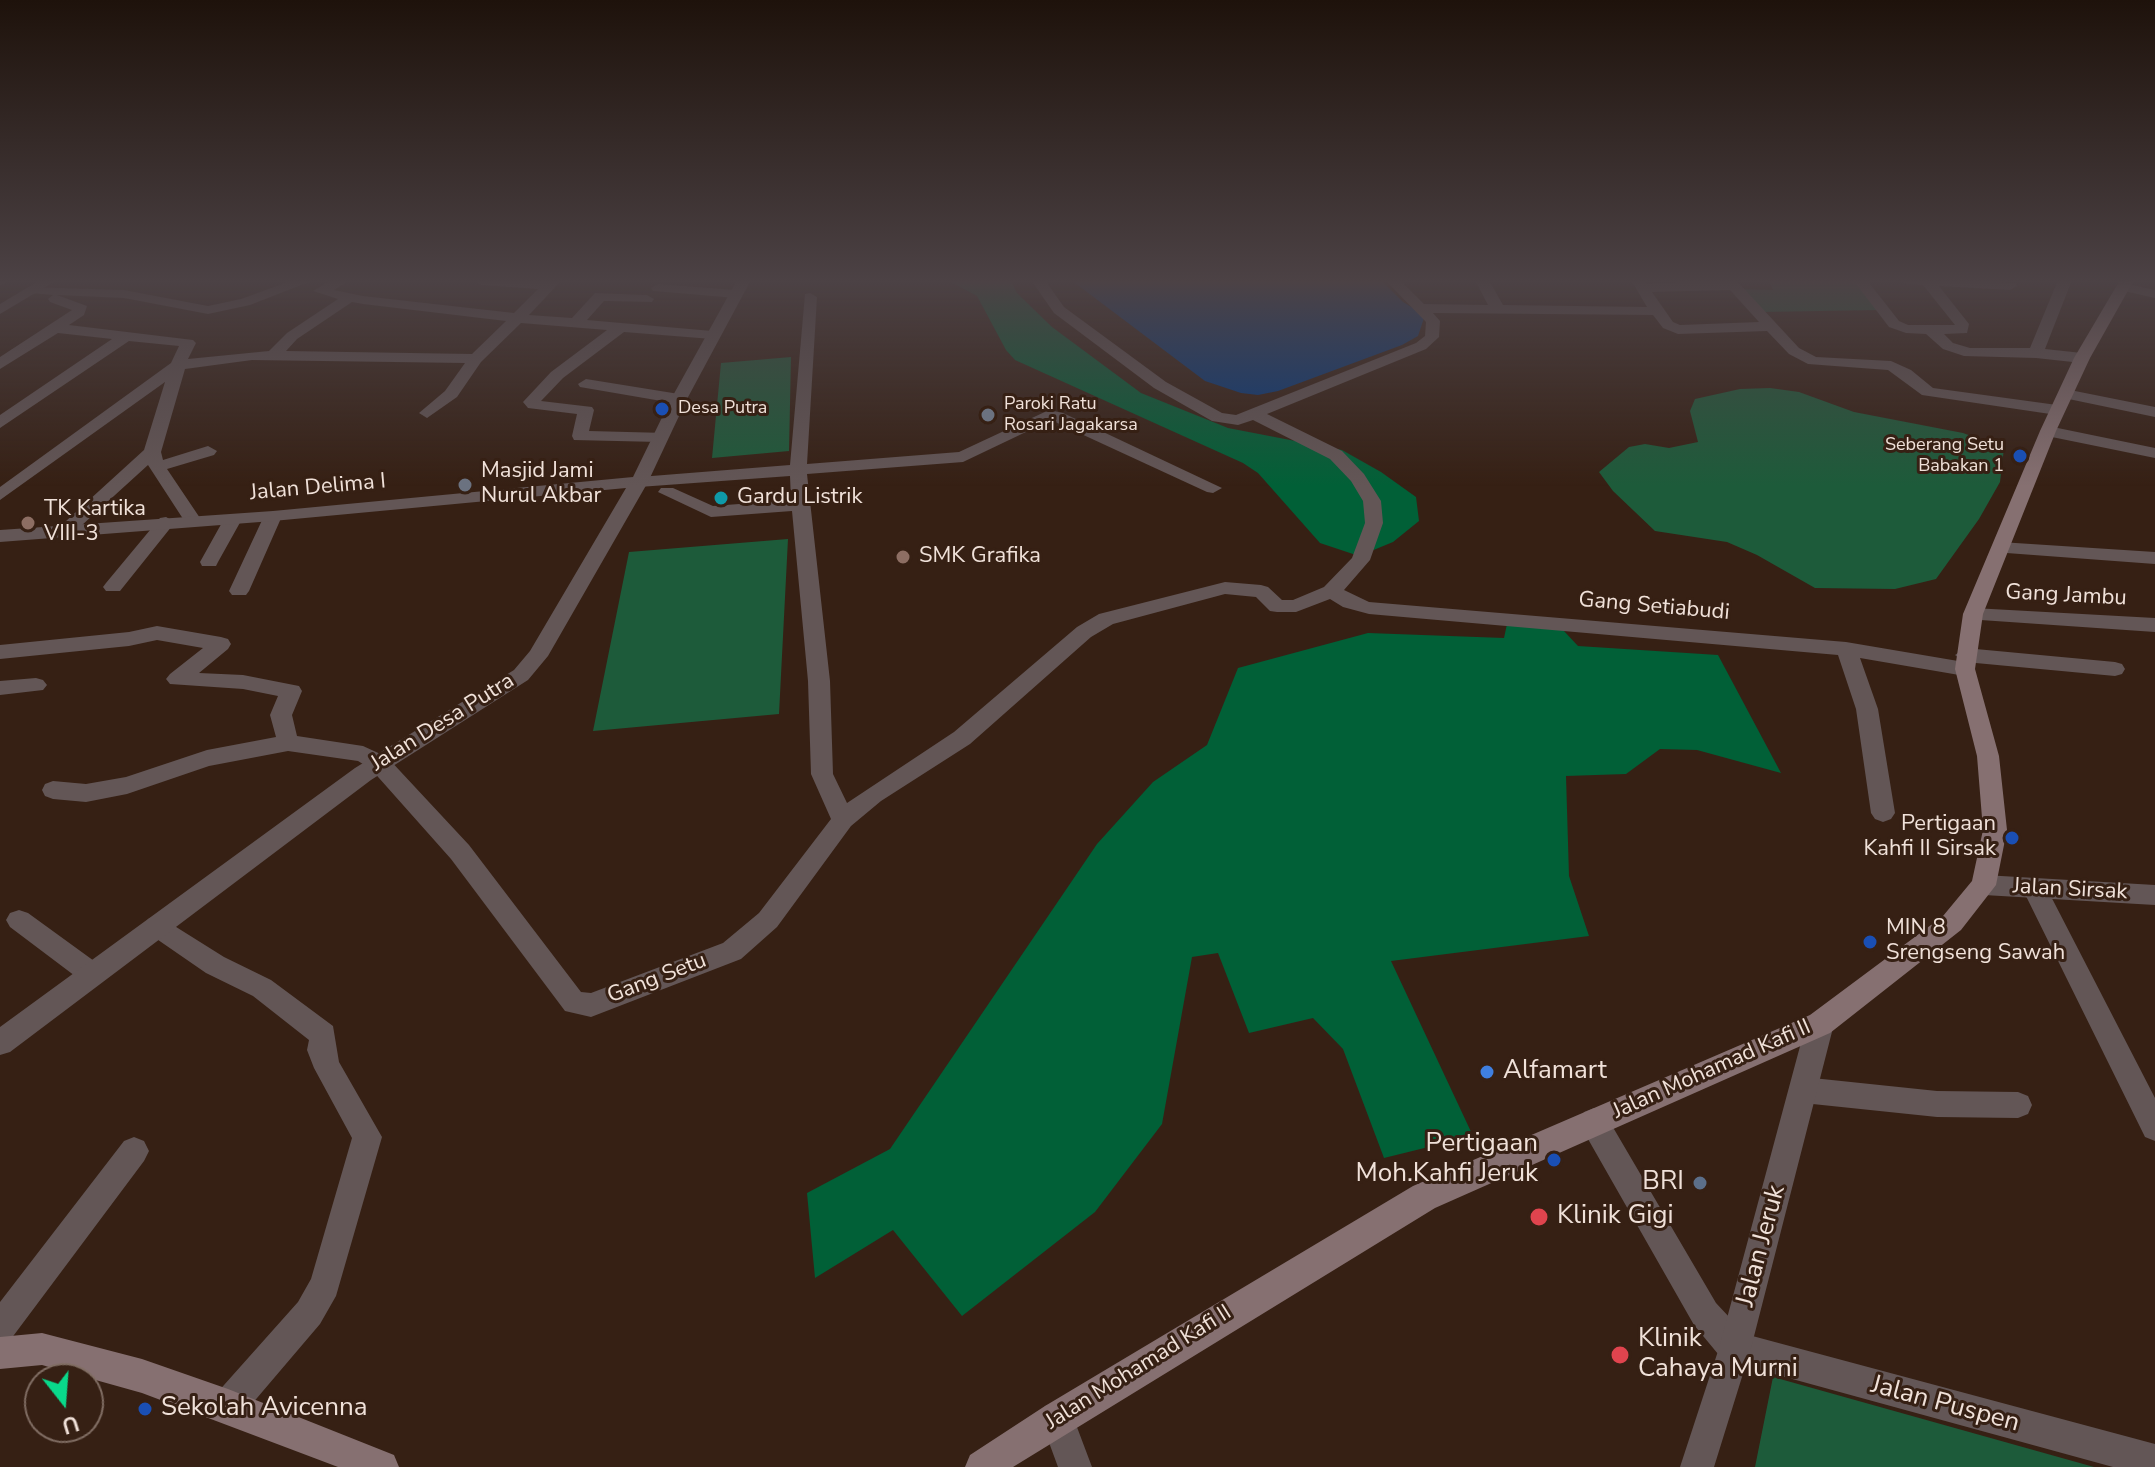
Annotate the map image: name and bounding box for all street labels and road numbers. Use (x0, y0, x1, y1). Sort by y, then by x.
street label: Jalan Delima I (249, 469, 387, 507)
street label: Gang Jambu (2005, 580, 2127, 612)
street label: Gang Setiabudi (1577, 587, 1731, 627)
street label: Jalan Desa Putra (366, 668, 520, 778)
street label: Jalan Sirsak (2012, 874, 2128, 906)
street label: Gang Setu (604, 948, 710, 1010)
street label: Jalan Mohamad Kafi II (1609, 1014, 1815, 1126)
street label: Jalan Jeruk (1731, 1182, 1793, 1310)
street label: Jalan Mohamad Kafi II (1041, 1300, 1237, 1436)
street label: Jalan Puspen (1867, 1370, 2023, 1440)

